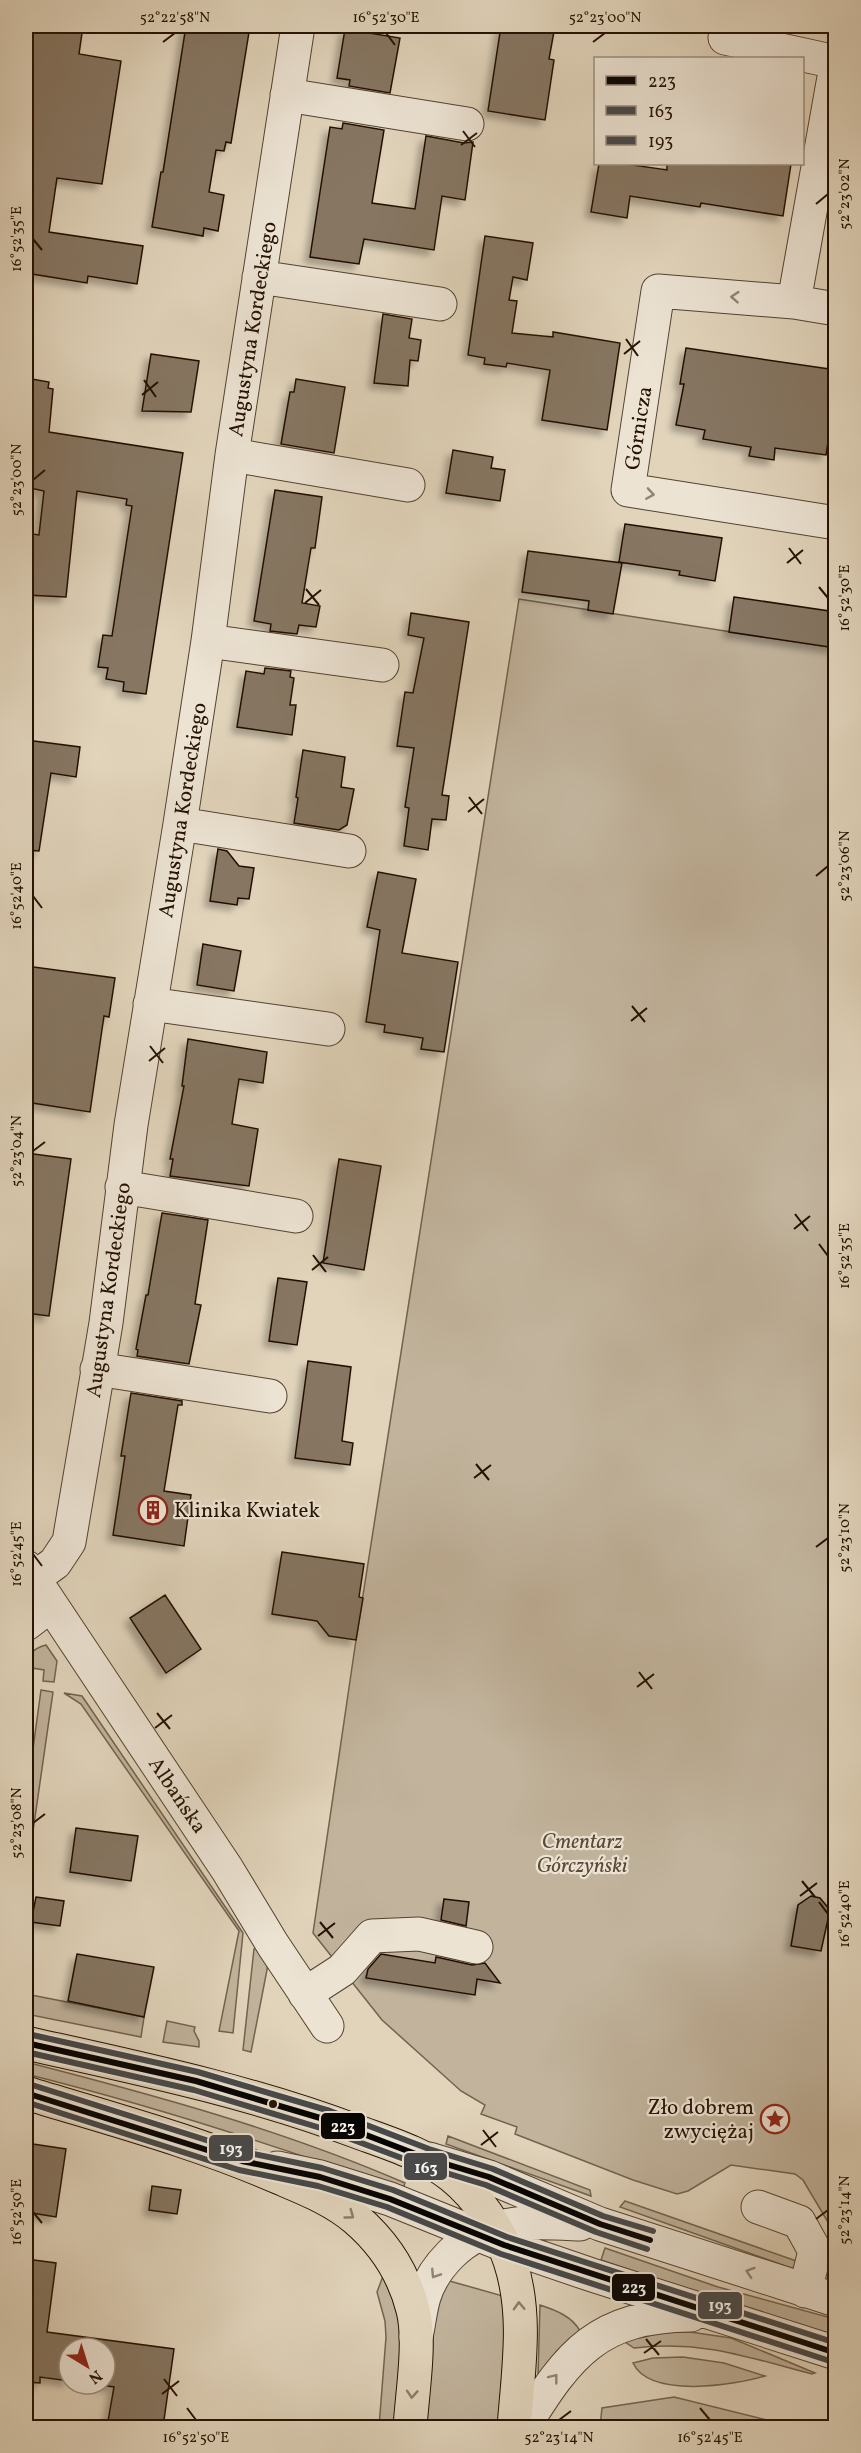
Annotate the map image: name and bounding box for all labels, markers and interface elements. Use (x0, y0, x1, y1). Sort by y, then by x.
text: 52°22'58"N (140, 8, 210, 29)
text: 16°52'30"E (352, 8, 420, 29)
text: 52°23'00"N (569, 8, 641, 29)
legend (594, 57, 804, 165)
text: 223 (648, 70, 676, 95)
text: 163 (648, 100, 673, 125)
text: 193 (648, 130, 673, 155)
text: 52°23'02"N (835, 158, 856, 230)
text: 16°52'35"E (7, 206, 28, 272)
street label: Augustyna Kordeckiego (222, 220, 285, 439)
one-way arrow (731, 291, 740, 304)
street label: Górnicza (619, 384, 660, 472)
text: 52°23'00"N (7, 444, 28, 516)
one-way arrow (645, 487, 654, 499)
text: 16°52'30"E (835, 564, 856, 632)
street label: Augustyna Kordeckiego (152, 701, 215, 920)
text: 52°23'06"N (835, 830, 856, 902)
text: 16°52'40"E (7, 862, 28, 930)
text: 52°23'04"N (7, 1115, 28, 1187)
street label: Augustyna Kordeckiego (80, 1181, 139, 1400)
text: 16°52'35"E (835, 1223, 856, 1289)
building icon: Klinika Kwiatek (137, 1494, 169, 1526)
place label: Klinika Kwiatek (174, 1497, 320, 1526)
text: 52°23'10"N (835, 1503, 856, 1573)
text: 16°52'45"E (7, 1521, 28, 1587)
street label: Albańska (141, 1752, 213, 1840)
text: 52°23'08"N (7, 1787, 28, 1859)
park label: Cmentarz Górczyński (537, 1828, 628, 1881)
text: 16°52'40"E (835, 1880, 856, 1948)
place label: Zło dobrem zwyciężaj (647, 2094, 754, 2147)
unlabelled marker (267, 2098, 279, 2110)
place icon: Zło dobrem zwyciężaj (759, 2103, 791, 2135)
line badge: 223 (320, 2112, 366, 2140)
text: 223 (331, 2117, 355, 2139)
line badge: 193 (208, 2134, 254, 2162)
text: 193 (219, 2139, 243, 2161)
line badge: 163 (403, 2152, 448, 2181)
text: 163 (414, 2158, 438, 2180)
text: 52°23'14"N (835, 2175, 856, 2245)
text: 16°52'50"E (7, 2179, 28, 2245)
one-way arrow (344, 2208, 355, 2219)
one-way arrow (431, 2267, 442, 2278)
one-way arrow (745, 2267, 756, 2280)
line badge: 223 (611, 2273, 656, 2302)
text: 223 (622, 2278, 646, 2300)
line badge: 193 (697, 2291, 743, 2320)
text: 193 (708, 2296, 732, 2318)
one-way arrow (513, 2302, 526, 2311)
north arrow (57, 2336, 117, 2396)
text: N (83, 2364, 106, 2389)
one-way arrow (547, 2374, 558, 2385)
one-way arrow (406, 2389, 419, 2398)
text: 16°52'50"E (163, 2428, 229, 2449)
text: 52°23'14"N (524, 2428, 594, 2449)
text: 16°52'45"E (677, 2428, 743, 2449)

